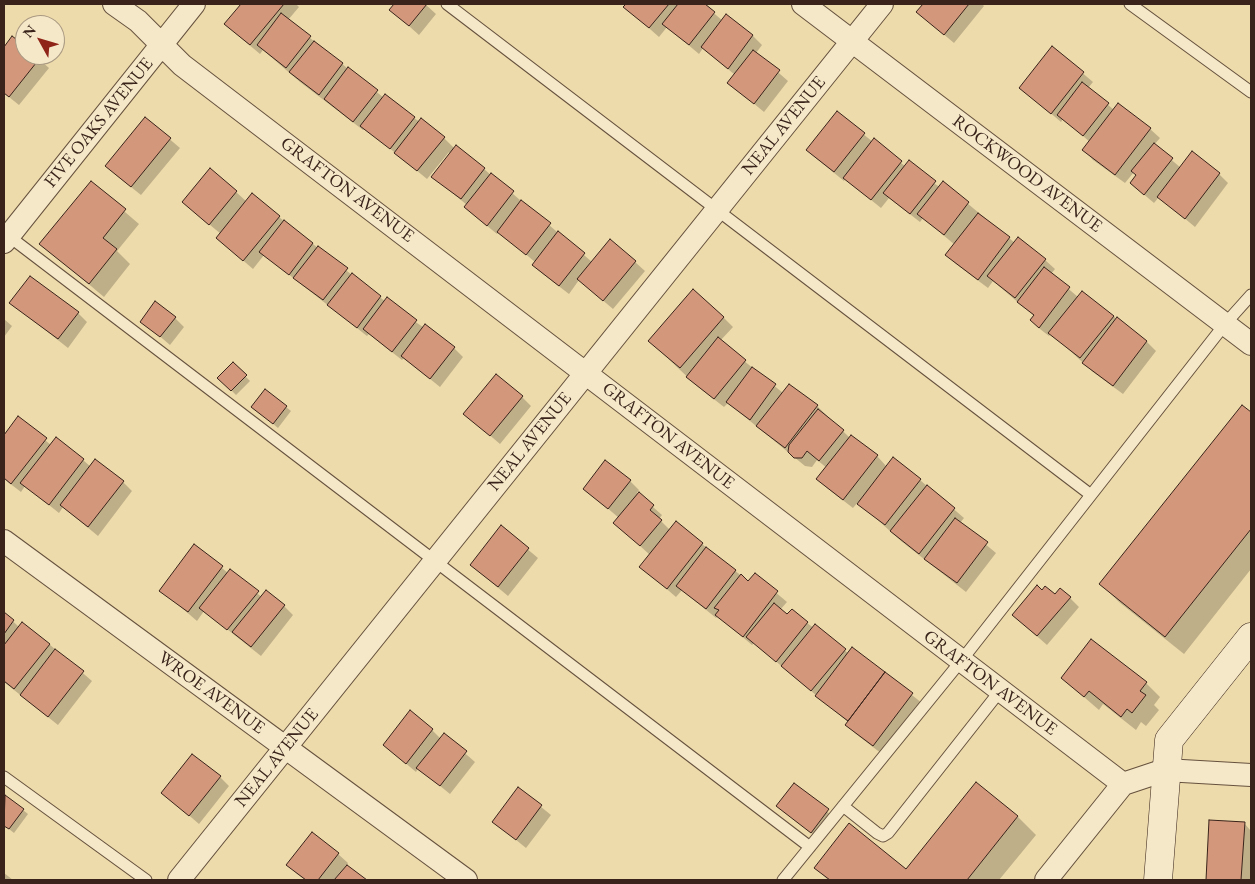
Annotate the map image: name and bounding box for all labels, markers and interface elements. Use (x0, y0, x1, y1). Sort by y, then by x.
north arrow (15, 15, 65, 65)
text: N (19, 21, 40, 41)
street label: FIVE OAKS AVENUE (40, 54, 158, 192)
street label: NEAL AVENUE (738, 72, 830, 180)
street label: ROCKWOOD AVENUE (948, 111, 1106, 237)
street label: GRAFTON AVENUE (276, 133, 418, 247)
street label: GRAFTON AVENUE (598, 378, 738, 494)
street label: NEAL AVENUE (484, 388, 576, 496)
street label: GRAFTON AVENUE (919, 626, 1061, 740)
street label: WROE AVENUE (153, 647, 269, 739)
street label: NEAL AVENUE (231, 704, 323, 812)

